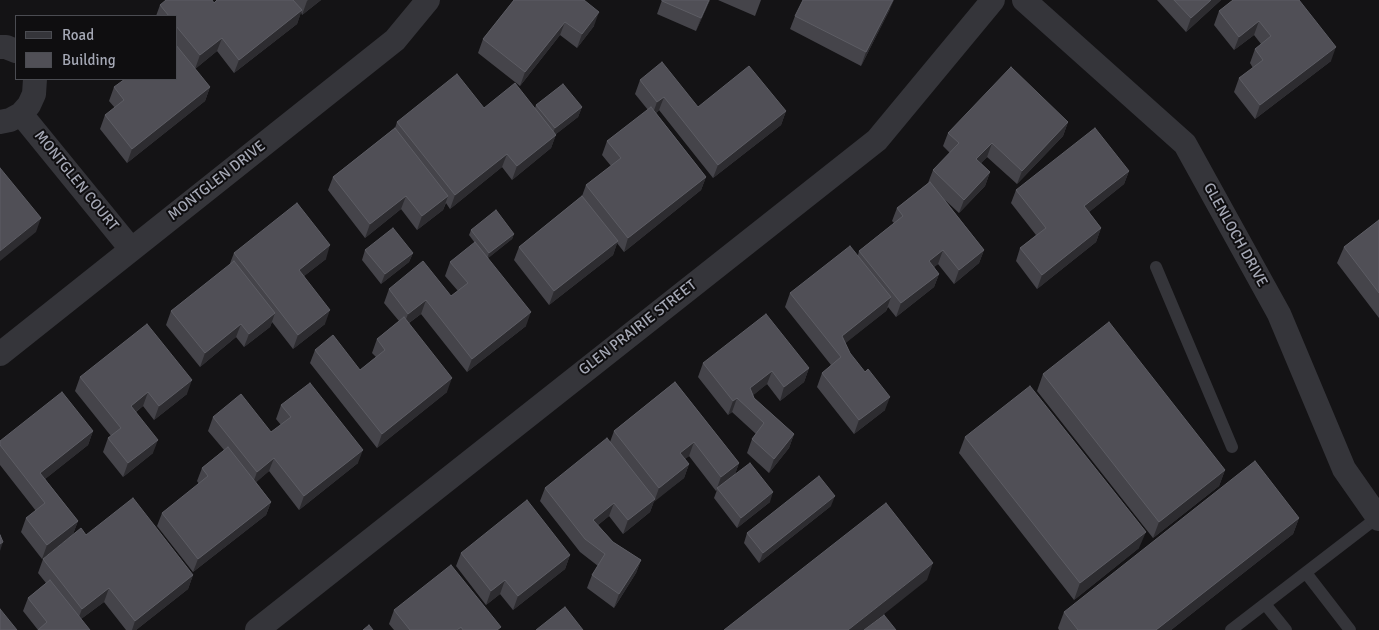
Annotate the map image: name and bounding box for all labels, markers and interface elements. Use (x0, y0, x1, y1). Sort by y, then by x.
legend (15, 15, 178, 80)
text: Road (62, 26, 94, 44)
text: Building (62, 51, 116, 69)
street label: MONTGLEN COURT (30, 127, 122, 235)
street label: MONTGLEN DRIVE (165, 137, 269, 225)
street label: GLENLOCH DRIVE (1199, 180, 1271, 290)
street label: GLEN PRAIRIE STREET (576, 276, 700, 380)

